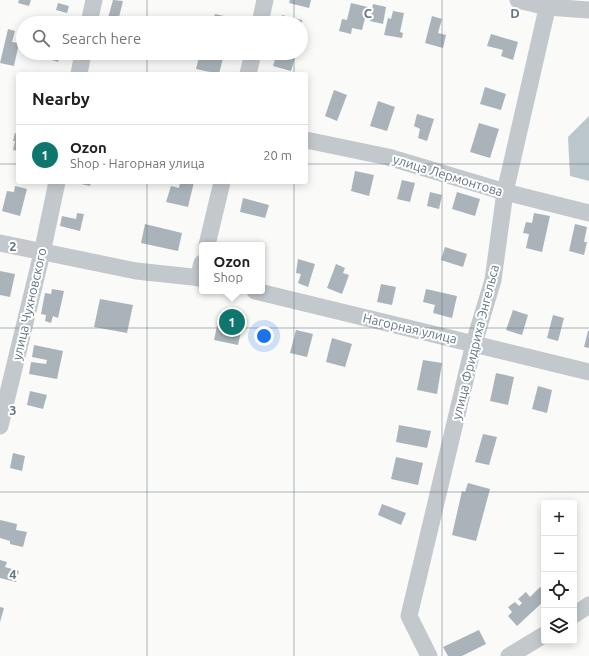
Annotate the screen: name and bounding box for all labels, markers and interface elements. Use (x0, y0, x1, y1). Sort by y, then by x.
text: C (364, 6, 373, 20)
text: D (510, 6, 520, 20)
search box (16, 16, 308, 60)
icon: search (30, 27, 52, 49)
text: Search here (62, 30, 141, 47)
text: Nearby (32, 89, 90, 108)
text: Ozon (70, 139, 107, 156)
text: 1 (41, 148, 49, 162)
text: 20 m (263, 148, 292, 162)
street label: улица Лермонтова (391, 152, 505, 198)
text: Shop · Нагорная улица (70, 156, 205, 170)
text: 2 (9, 239, 17, 253)
popup (199, 242, 265, 294)
street label: улица Чухновского (9, 246, 49, 362)
text: Ozon (214, 253, 250, 270)
street label: улица Фридриха Энгельса (449, 263, 501, 421)
text: Shop (214, 270, 243, 284)
pin: 1 (219, 307, 245, 337)
street label: Нагорная улица (362, 310, 458, 346)
your location (254, 326, 274, 346)
text: 3 (9, 403, 17, 417)
map controls (541, 500, 577, 644)
button: + (541, 500, 577, 536)
button: − (541, 536, 577, 572)
text: 4 (9, 567, 17, 581)
button: locate (541, 572, 577, 608)
button: layers (541, 608, 577, 644)

